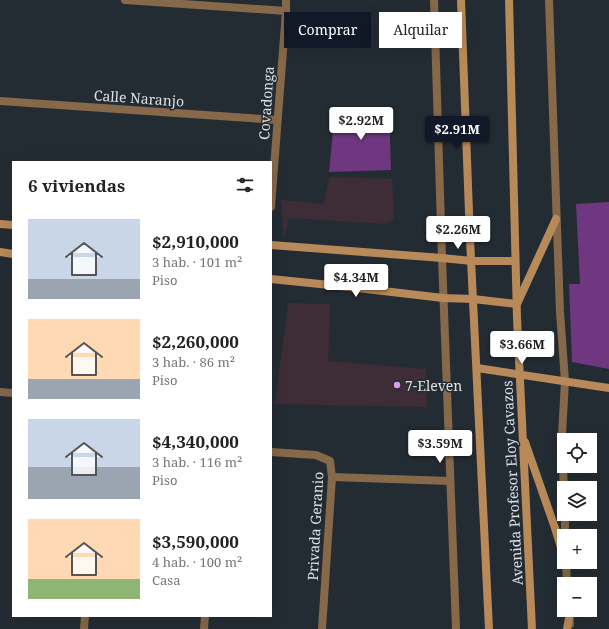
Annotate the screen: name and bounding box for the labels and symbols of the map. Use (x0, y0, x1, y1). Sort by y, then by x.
street label: Covadonga (254, 65, 278, 140)
street label: Calle Naranjo (93, 85, 185, 111)
pin: $2.92M (328, 107, 394, 141)
pin: $2.91M (424, 116, 490, 150)
pin: $2.26M (425, 216, 491, 250)
pin: $4.34M (323, 264, 389, 298)
pin: $3.66M (489, 331, 555, 365)
place label: 7-Eleven (405, 376, 462, 395)
marker: 7-Eleven (392, 380, 402, 390)
street label: Avenida Profesor Eloy Cavazos (497, 380, 527, 586)
pin: $3.59M (407, 430, 473, 464)
street label: Privada Geranio (303, 471, 327, 581)

